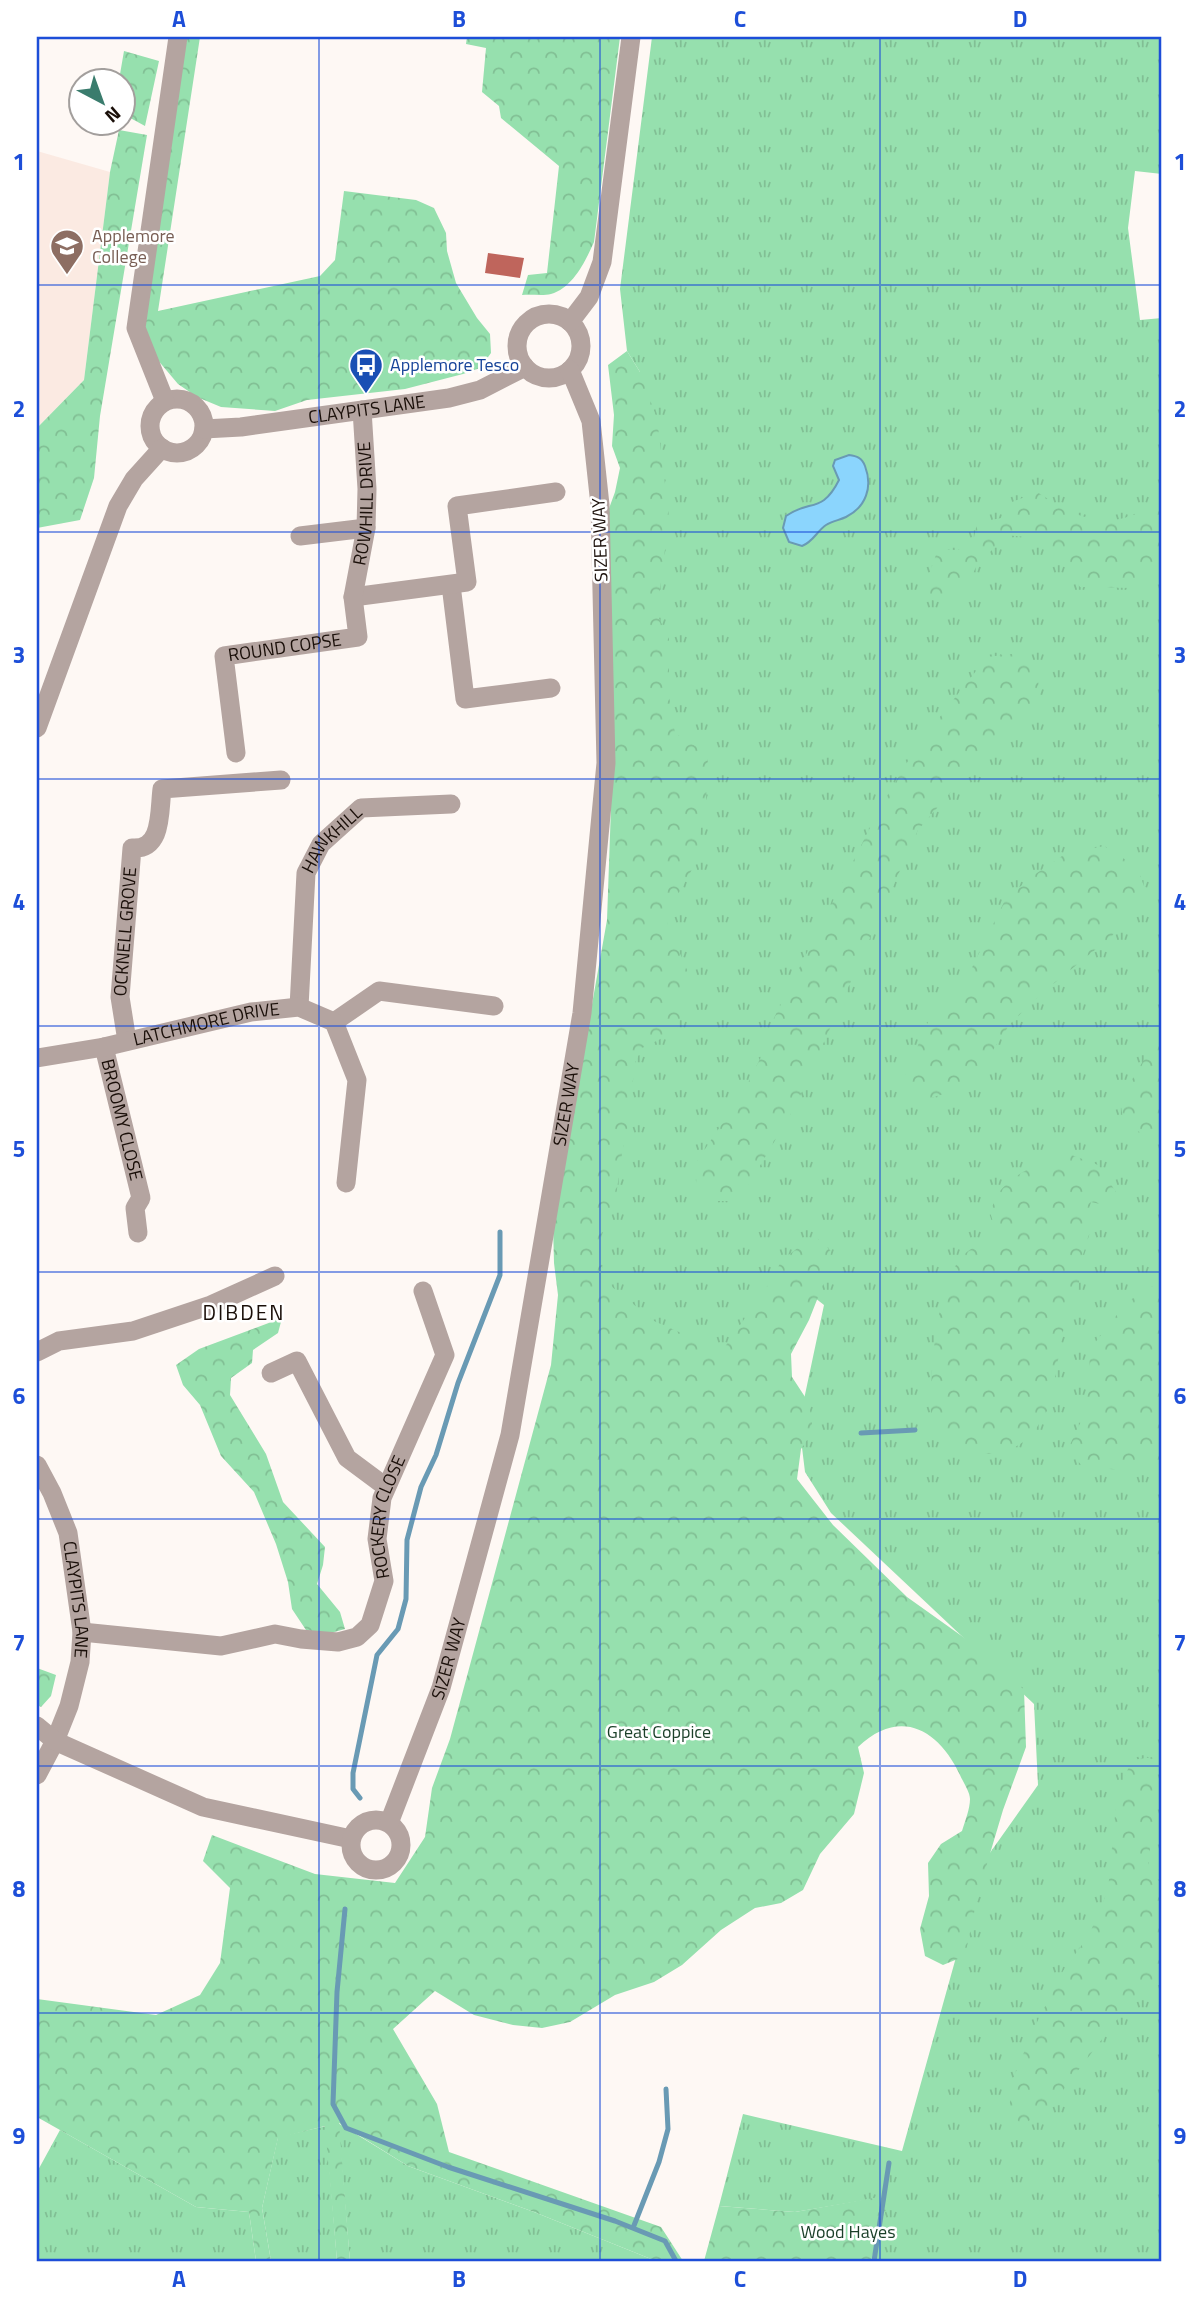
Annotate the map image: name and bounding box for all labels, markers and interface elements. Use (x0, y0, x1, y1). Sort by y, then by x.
text: A (172, 1, 186, 36)
text: B (452, 1, 466, 36)
text: C (734, 1, 746, 36)
text: D (1013, 1, 1027, 36)
north arrow (66, 66, 136, 136)
text: N (99, 100, 128, 130)
text: 1 (13, 144, 25, 179)
text: 1 (1174, 144, 1186, 179)
place label: Applemore College (92, 222, 175, 270)
school or university icon: Applemore College (48, 227, 86, 276)
bus stop icon: Applemore Tesco (347, 346, 385, 395)
place label: Applemore Tesco (390, 351, 519, 378)
street label: CLAYPITS LANE (306, 387, 427, 430)
text: 2 (13, 391, 25, 426)
text: 2 (1174, 391, 1186, 426)
street label: ROWHILL DRIVE (345, 441, 380, 568)
street label: SIZER WAY (585, 497, 614, 582)
street label: ROUND COPSE (226, 626, 343, 668)
text: 3 (13, 637, 25, 672)
text: 3 (1174, 637, 1186, 672)
street label: HAWKHILL (294, 799, 368, 878)
street label: OCKNELL GROVE (106, 866, 143, 997)
text: 4 (13, 884, 25, 919)
text: 4 (1174, 884, 1186, 919)
street label: LATCHMORE DRIVE (130, 995, 281, 1053)
street label: BROOMY CLOSE (94, 1056, 150, 1183)
street label: SIZER WAY (545, 1061, 586, 1148)
text: 5 (13, 1131, 25, 1166)
text: 5 (1174, 1131, 1186, 1166)
district label: DIBDEN (202, 1296, 286, 1328)
text: 6 (13, 1378, 26, 1413)
text: 6 (1174, 1378, 1187, 1413)
street label: ROCKERY CLOSE (363, 1451, 412, 1581)
street label: CLAYPITS LANE (56, 1539, 96, 1659)
street label: SIZER WAY (424, 1614, 473, 1704)
text: 7 (13, 1625, 25, 1660)
text: 7 (1174, 1625, 1186, 1660)
park label: Great Coppice (607, 1718, 711, 1745)
text: 8 (13, 1871, 26, 1906)
text: 8 (1174, 1871, 1187, 1906)
text: 9 (13, 2118, 26, 2153)
text: 9 (1174, 2118, 1187, 2153)
park label: Wood Hayes (800, 2218, 896, 2245)
text: A (172, 2261, 186, 2296)
text: B (452, 2261, 466, 2296)
text: C (734, 2261, 746, 2296)
text: D (1013, 2261, 1027, 2296)

